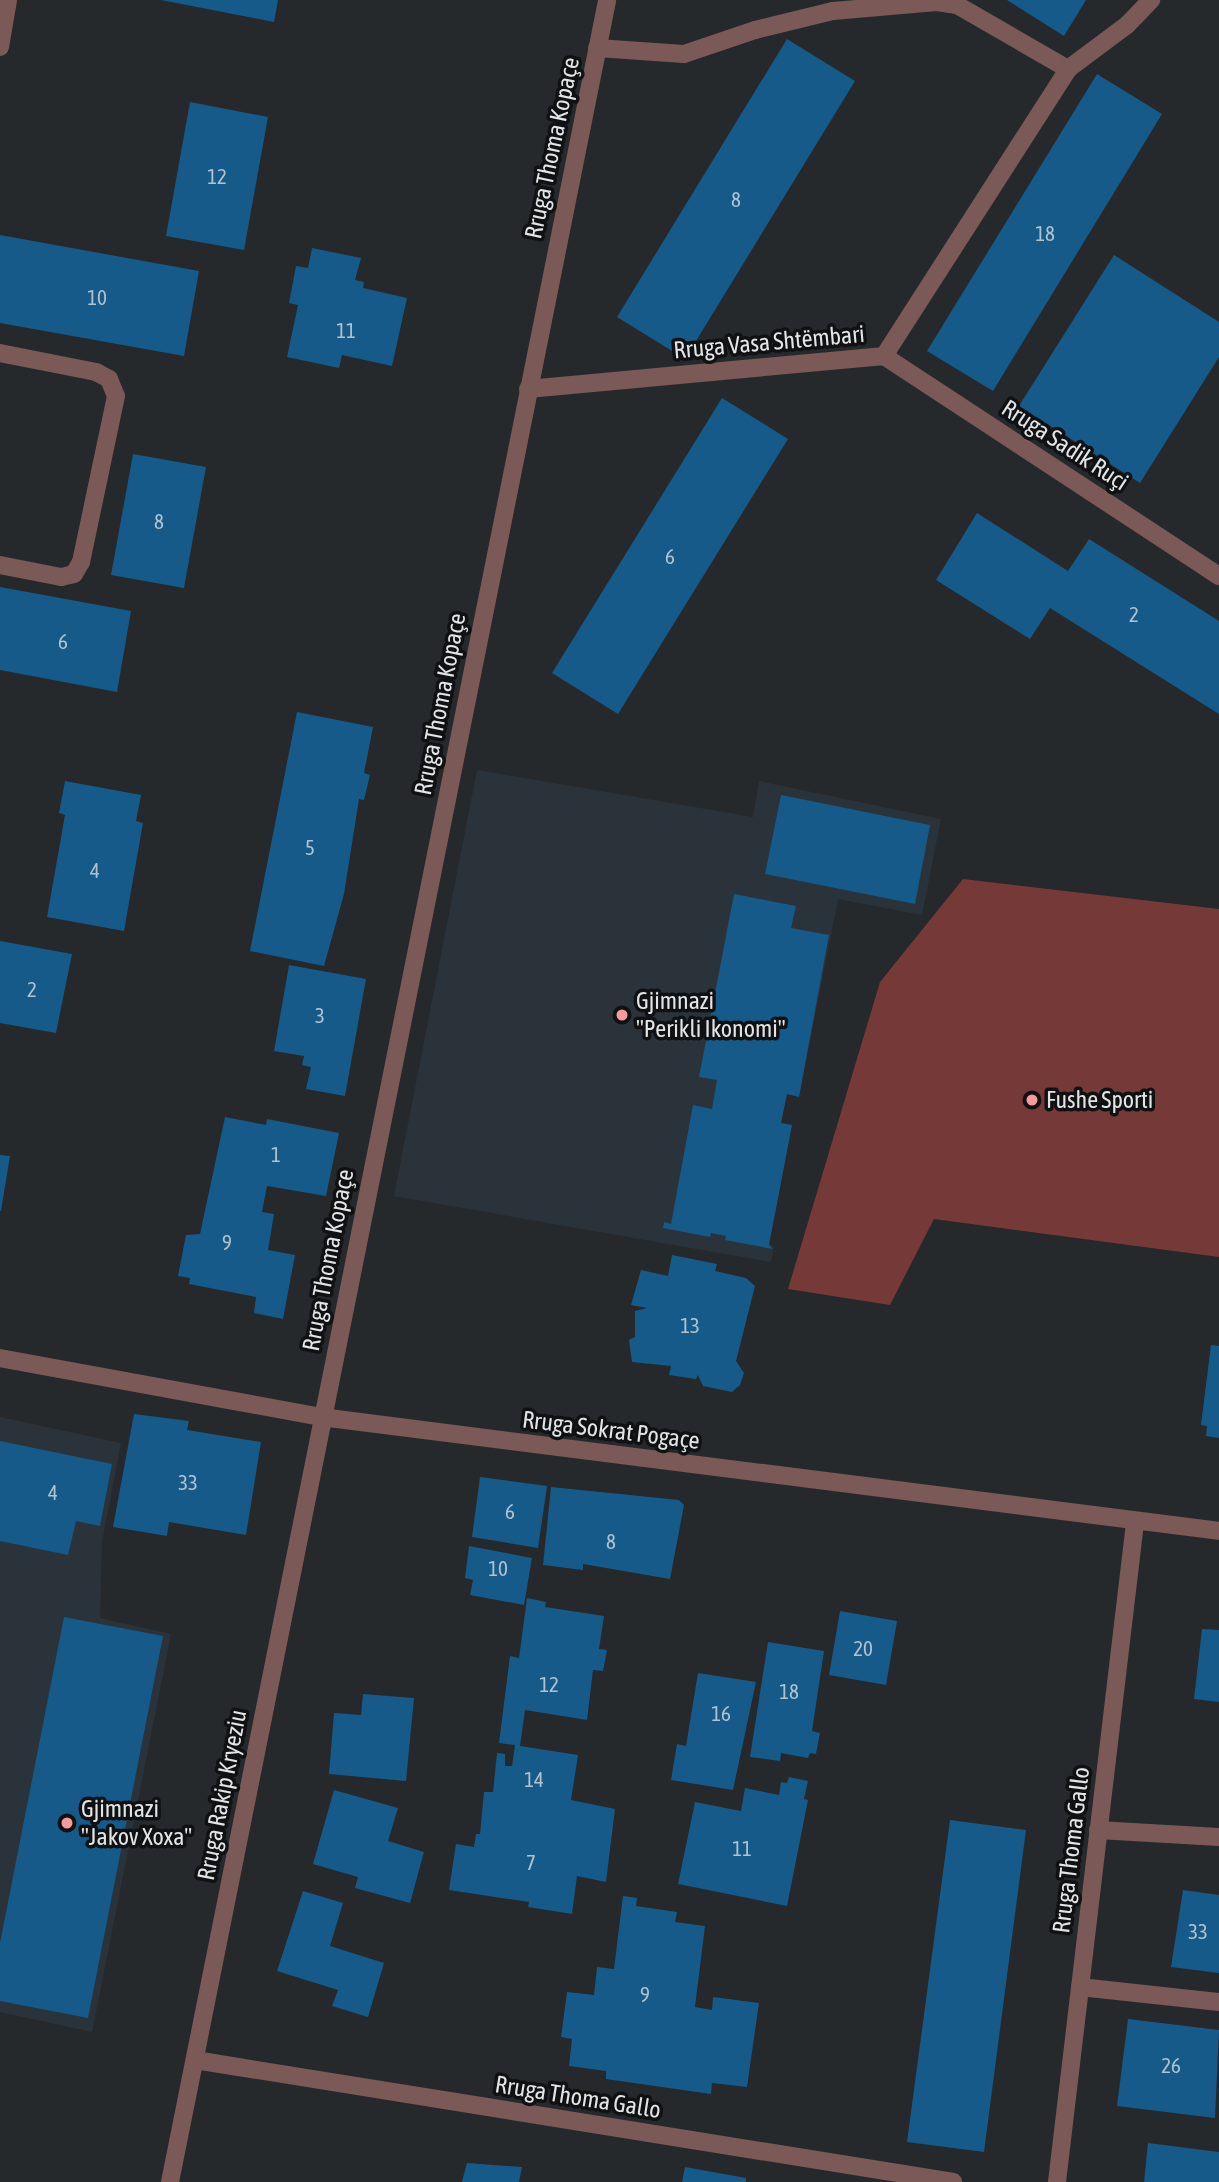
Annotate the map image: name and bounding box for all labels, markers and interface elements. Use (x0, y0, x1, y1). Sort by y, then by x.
street label: Rruga Thoma Kopaçe (519, 55, 585, 241)
house number: 12 (207, 163, 227, 189)
house number: 8 (731, 186, 741, 212)
house number: 18 (1035, 220, 1055, 246)
house number: 10 (87, 284, 107, 310)
house number: 11 (336, 317, 356, 343)
street label: Rruga Vasa Shtëmbari (672, 319, 866, 365)
street label: Rruga Sadik Ruçi (996, 393, 1134, 497)
house number: 8 (154, 508, 164, 534)
house number: 6 (665, 543, 675, 569)
house number: 2 (1129, 601, 1139, 627)
street label: Rruga Thoma Kopaçe (408, 611, 472, 797)
house number: 6 (58, 628, 68, 654)
house number: 5 (305, 834, 315, 860)
house number: 4 (90, 857, 100, 883)
house number: 2 (27, 976, 37, 1002)
place label: Gjimnazi "Perikli Ikonomi" (636, 987, 786, 1043)
house number: 3 (315, 1002, 325, 1028)
marker: Gjimnazi "Perikli Ikonomi" (614, 1007, 630, 1023)
place label: Fushe Sporti (1046, 1086, 1153, 1114)
marker: Fushe Sporti (1024, 1092, 1040, 1108)
house number: 1 (271, 1141, 281, 1167)
street label: Rruga Thoma Kopaçe (296, 1167, 360, 1353)
house number: 9 (222, 1229, 232, 1255)
house number: 13 (680, 1312, 700, 1338)
street label: Rruga Sokrat Pogaçe (521, 1405, 701, 1455)
house number: 33 (178, 1469, 198, 1495)
house number: 4 (48, 1479, 58, 1505)
house number: 6 (505, 1498, 515, 1524)
house number: 8 (606, 1528, 616, 1554)
house number: 10 (488, 1555, 508, 1581)
house number: 20 (853, 1635, 873, 1661)
house number: 12 (539, 1671, 559, 1697)
house number: 18 (779, 1678, 799, 1704)
house number: 16 (711, 1700, 731, 1726)
street label: Rruga Rakip Kryeziu (191, 1707, 253, 1883)
street label: Rruga Thoma Gallo (1047, 1765, 1095, 1935)
house number: 14 (524, 1766, 544, 1792)
place label: Gjimnazi "Jakov Xoxa" (81, 1795, 192, 1851)
marker: Gjimnazi "Jakov Xoxa" (59, 1815, 75, 1831)
house number: 11 (732, 1835, 752, 1861)
house number: 7 (526, 1849, 536, 1875)
house number: 33 (1188, 1918, 1208, 1944)
house number: 9 (640, 1981, 650, 2007)
house number: 26 (1161, 2052, 1181, 2078)
street label: Rruga Thoma Gallo (493, 2070, 663, 2124)

